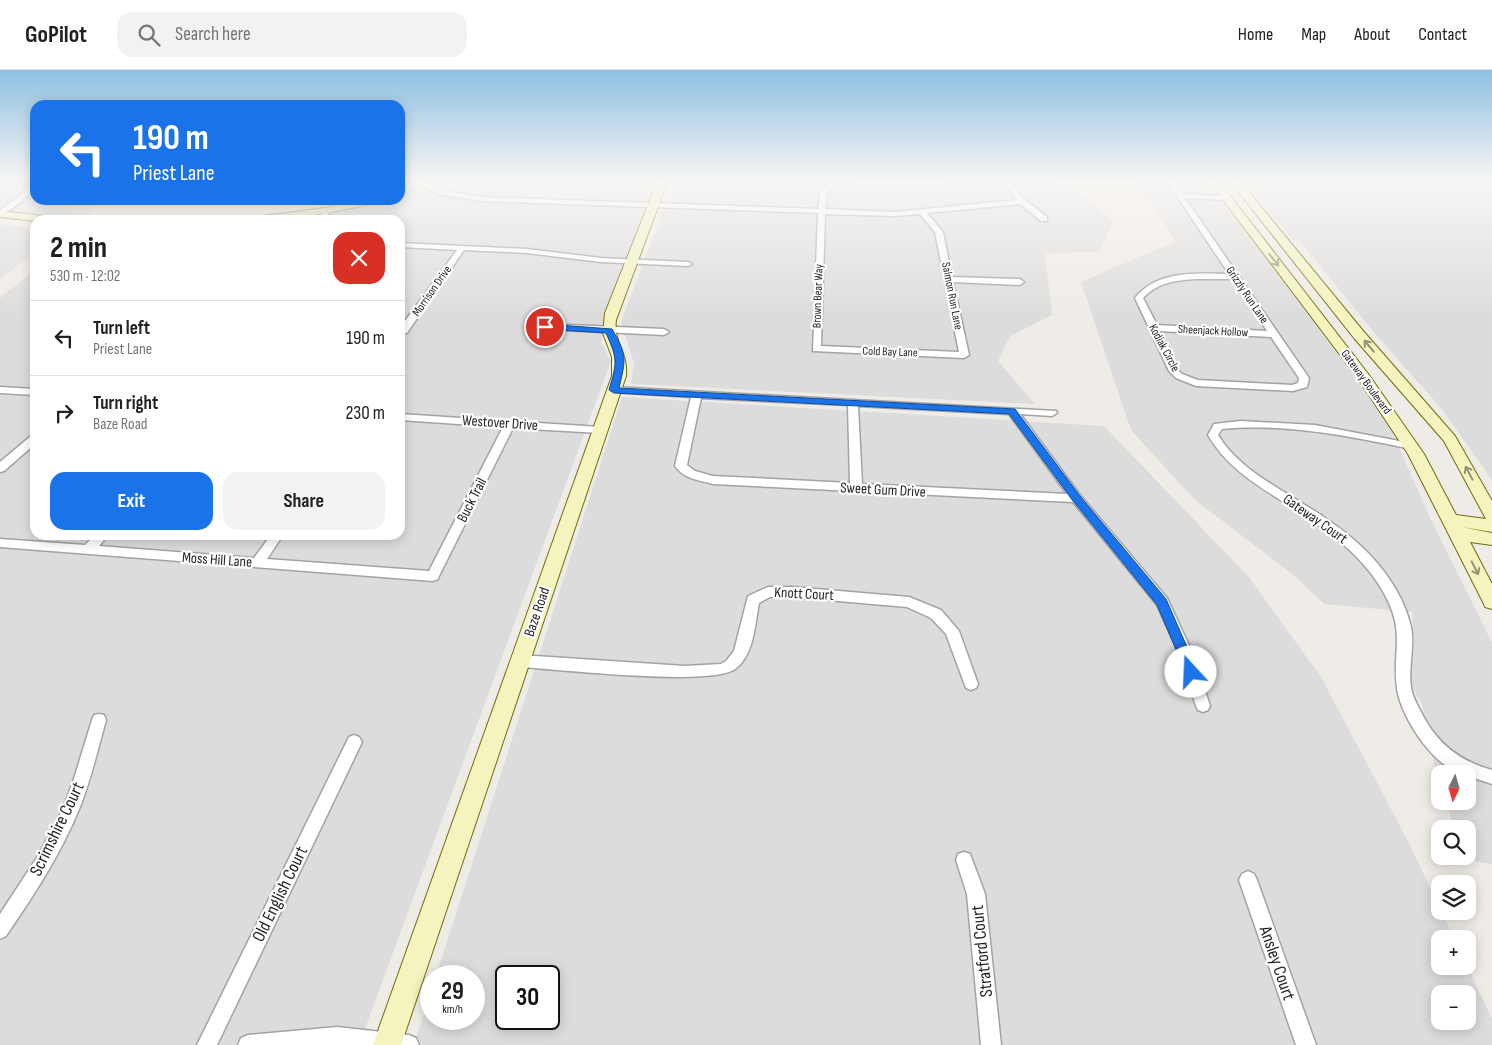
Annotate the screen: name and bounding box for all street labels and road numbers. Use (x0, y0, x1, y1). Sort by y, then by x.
street label: Salmon Run Lane (938, 261, 966, 331)
street label: Morrison Drive (409, 263, 455, 319)
street label: Brown Bear Way (809, 263, 827, 328)
street label: Grizzly Run Lane (1222, 264, 1272, 327)
street label: Kodiak Circle (1145, 322, 1183, 374)
street label: Sheenjack Hollow (1177, 322, 1249, 340)
street label: Cold Bay Lane (862, 344, 918, 360)
street label: Gateway Boulevard (1338, 347, 1394, 417)
street label: Westover Drive (461, 411, 539, 435)
street label: Buck Trail (453, 475, 491, 525)
street label: Sweet Gum Drive (840, 478, 926, 502)
street label: Gateway Court (1279, 490, 1351, 548)
street label: Moss Hill Lane (181, 548, 253, 572)
street label: Knott Court (774, 583, 835, 605)
street label: Baze Road (520, 585, 554, 639)
street label: Scrimshire Court (25, 778, 89, 879)
street label: Old English Court (248, 842, 312, 945)
street label: Stratford Court (967, 903, 997, 998)
street label: Ansley Court (1254, 922, 1300, 1003)

